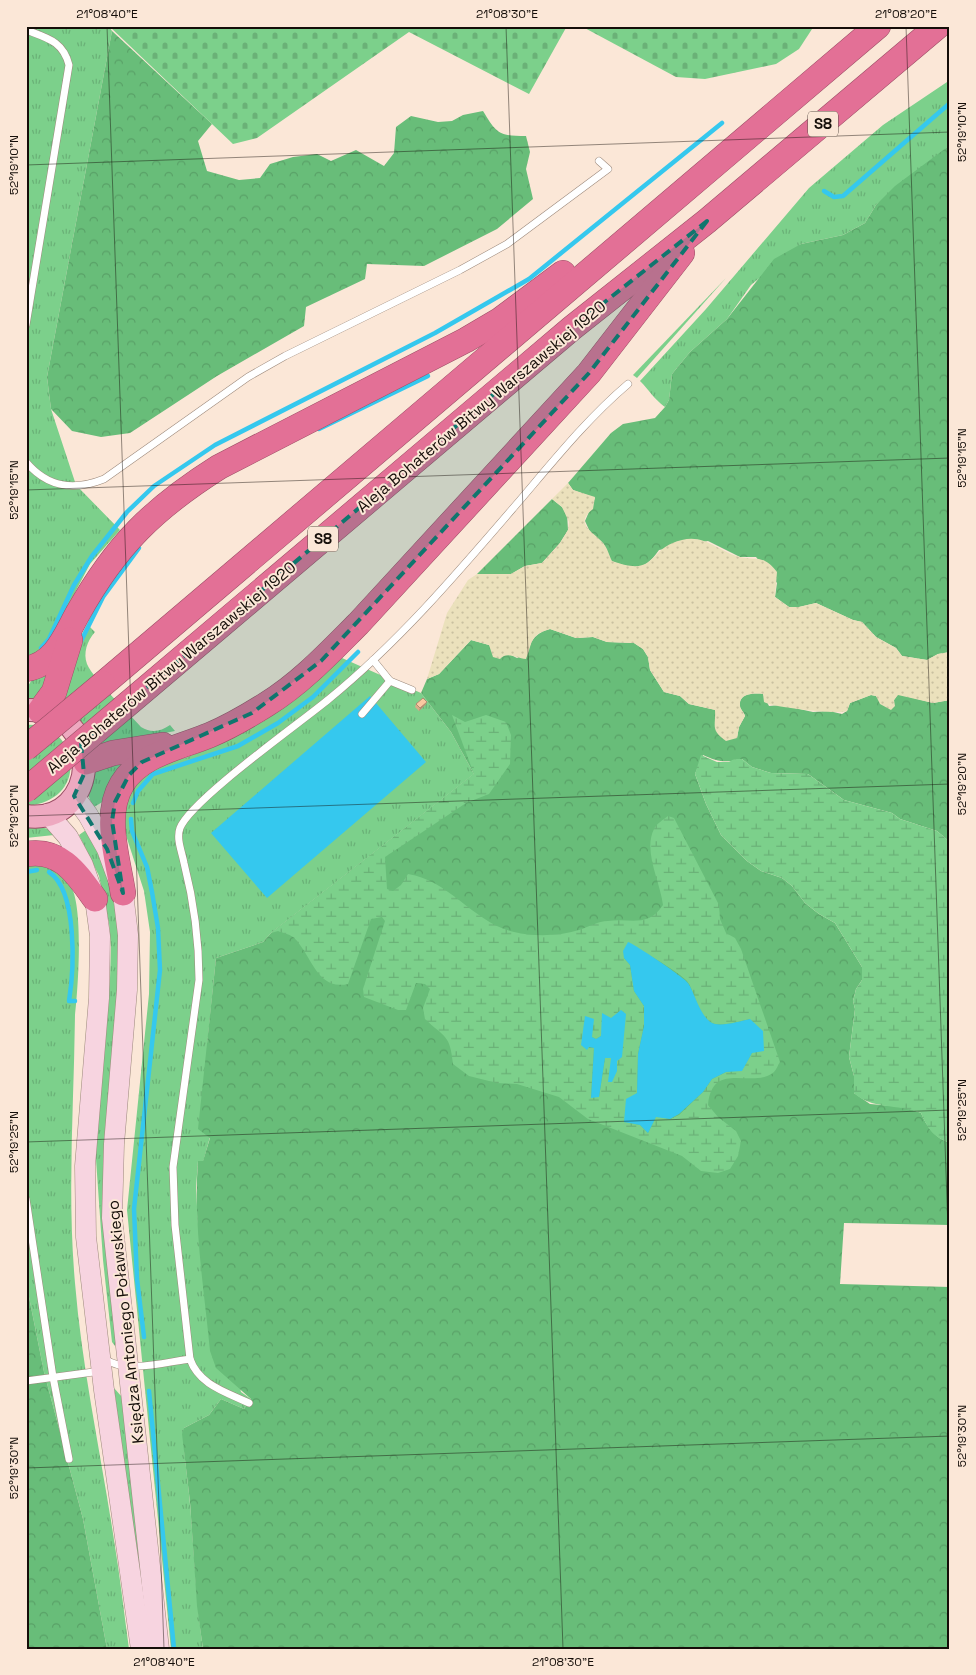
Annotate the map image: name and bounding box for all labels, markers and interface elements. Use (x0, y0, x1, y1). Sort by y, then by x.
text: 21°08'40"E (76, 6, 138, 22)
text: 21°08'30"E (476, 6, 538, 22)
text: 21°08'20"E (875, 6, 937, 22)
text: 52°19'10"N (954, 102, 970, 162)
road number: S8 (808, 112, 838, 136)
text: 52°19'10"N (6, 135, 22, 195)
street label: Aleja Bohaterów Bitwy Warszawskiej 1920 (352, 296, 610, 517)
text: 52°19'15"N (954, 428, 970, 488)
text: 52°19'15"N (6, 460, 22, 520)
road number: S8 (308, 526, 338, 552)
street label: Aleja Bohaterów Bitwy Warszawskiej 1920 (42, 557, 300, 778)
text: 52°19'20"N (954, 753, 970, 815)
text: 52°19'20"N (6, 785, 22, 847)
text: 52°19'25"N (954, 1079, 970, 1141)
text: 52°19'25"N (6, 1111, 22, 1173)
street label: Księdza Antoniego Poławskiego (102, 1199, 149, 1445)
text: 52°19'30"N (954, 1405, 970, 1467)
text: 52°19'30"N (6, 1437, 22, 1499)
text: 21°08'40"E (133, 1654, 195, 1670)
text: 21°08'30"E (532, 1654, 594, 1670)

